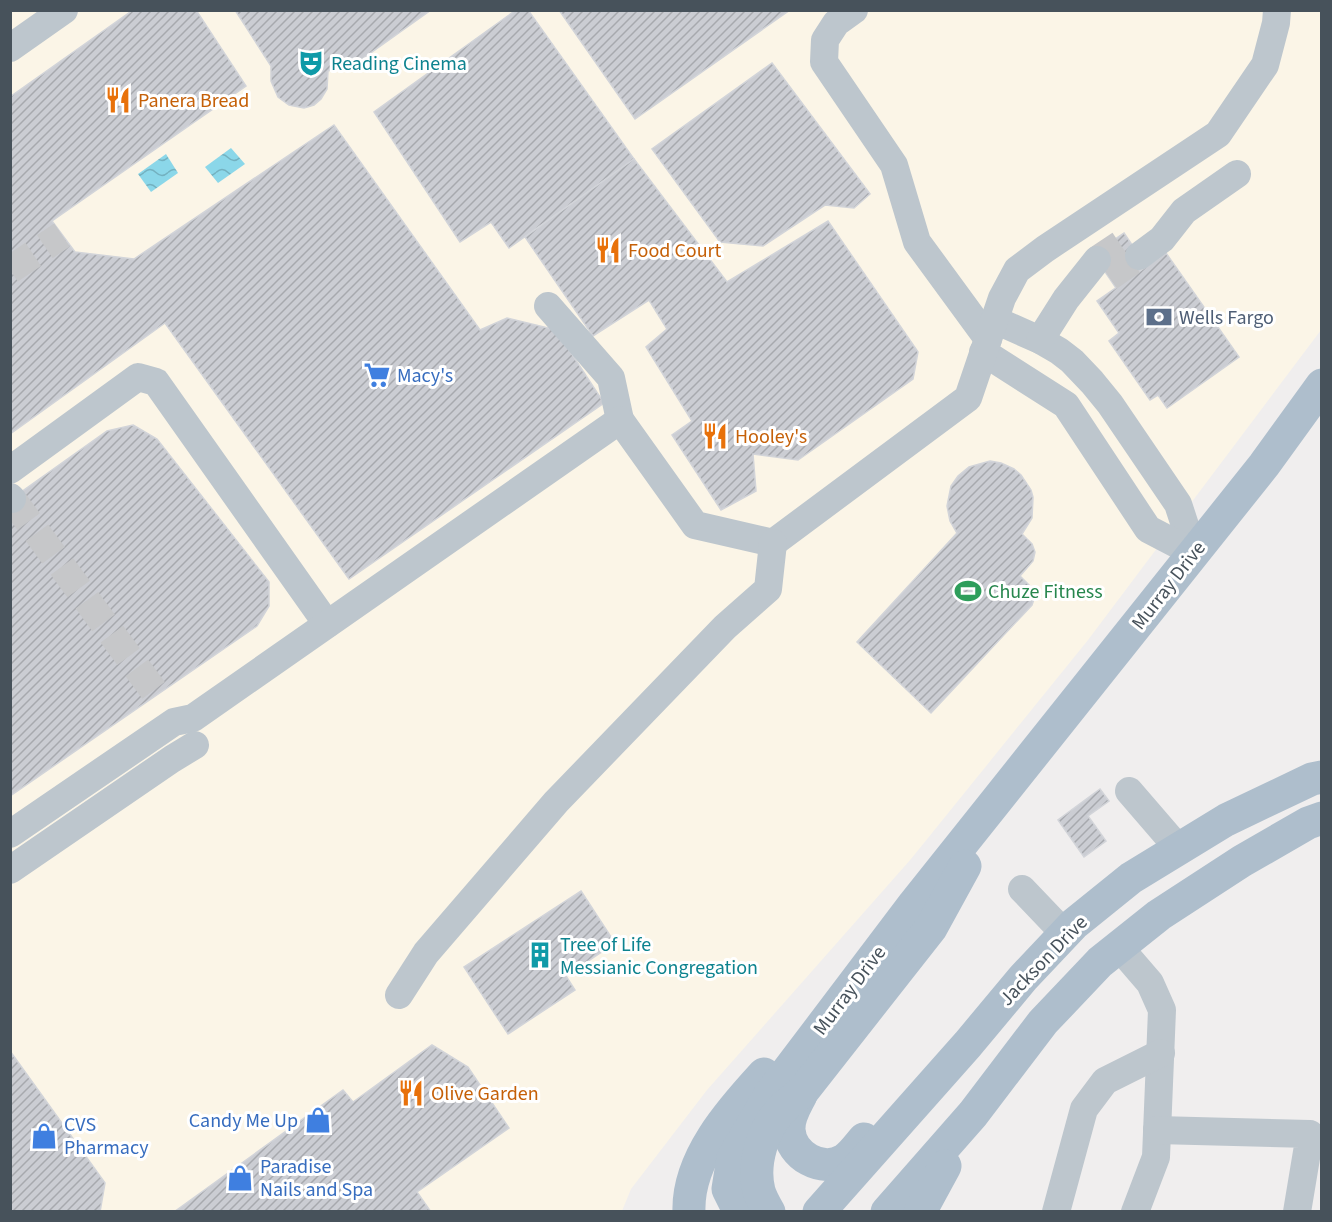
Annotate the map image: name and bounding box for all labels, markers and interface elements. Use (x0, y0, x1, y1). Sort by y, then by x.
theatre icon: Reading Cinema (296, 48, 326, 78)
place label: Reading Cinema (331, 50, 467, 78)
restaurant icon: Panera Bread (103, 85, 133, 115)
place label: Panera Bread (138, 87, 249, 115)
restaurant icon: Food Court (593, 235, 623, 265)
place label: Food Court (628, 237, 721, 265)
bank icon: Wells Fargo (1144, 302, 1174, 332)
place label: Wells Fargo (1179, 304, 1274, 332)
supermarket icon: Macy's (362, 360, 392, 390)
place label: Macy's (397, 362, 453, 390)
restaurant icon: Hooley's (700, 421, 730, 451)
place label: Hooley's (735, 423, 807, 451)
street label: Murray Drive (1125, 535, 1212, 636)
sports icon: Chuze Fitness (953, 576, 983, 606)
place label: Chuze Fitness (988, 578, 1103, 606)
street label: Jackson Drive (993, 909, 1094, 1012)
place label: Tree of Life Messianic Congregation (560, 931, 758, 982)
building icon: Tree of Life Messianic Congregation (525, 940, 555, 970)
street label: Murray Drive (807, 940, 893, 1041)
restaurant icon: Olive Garden (396, 1078, 426, 1108)
place label: Olive Garden (431, 1080, 539, 1108)
shop icon: Candy Me Up (303, 1105, 333, 1135)
place label: Candy Me Up (189, 1107, 298, 1135)
place label: CVS Pharmacy (64, 1111, 149, 1162)
shop icon: CVS Pharmacy (29, 1121, 59, 1151)
place label: Paradise Nails and Spa (260, 1153, 373, 1204)
shop icon: Paradise Nails and Spa (225, 1163, 255, 1193)

